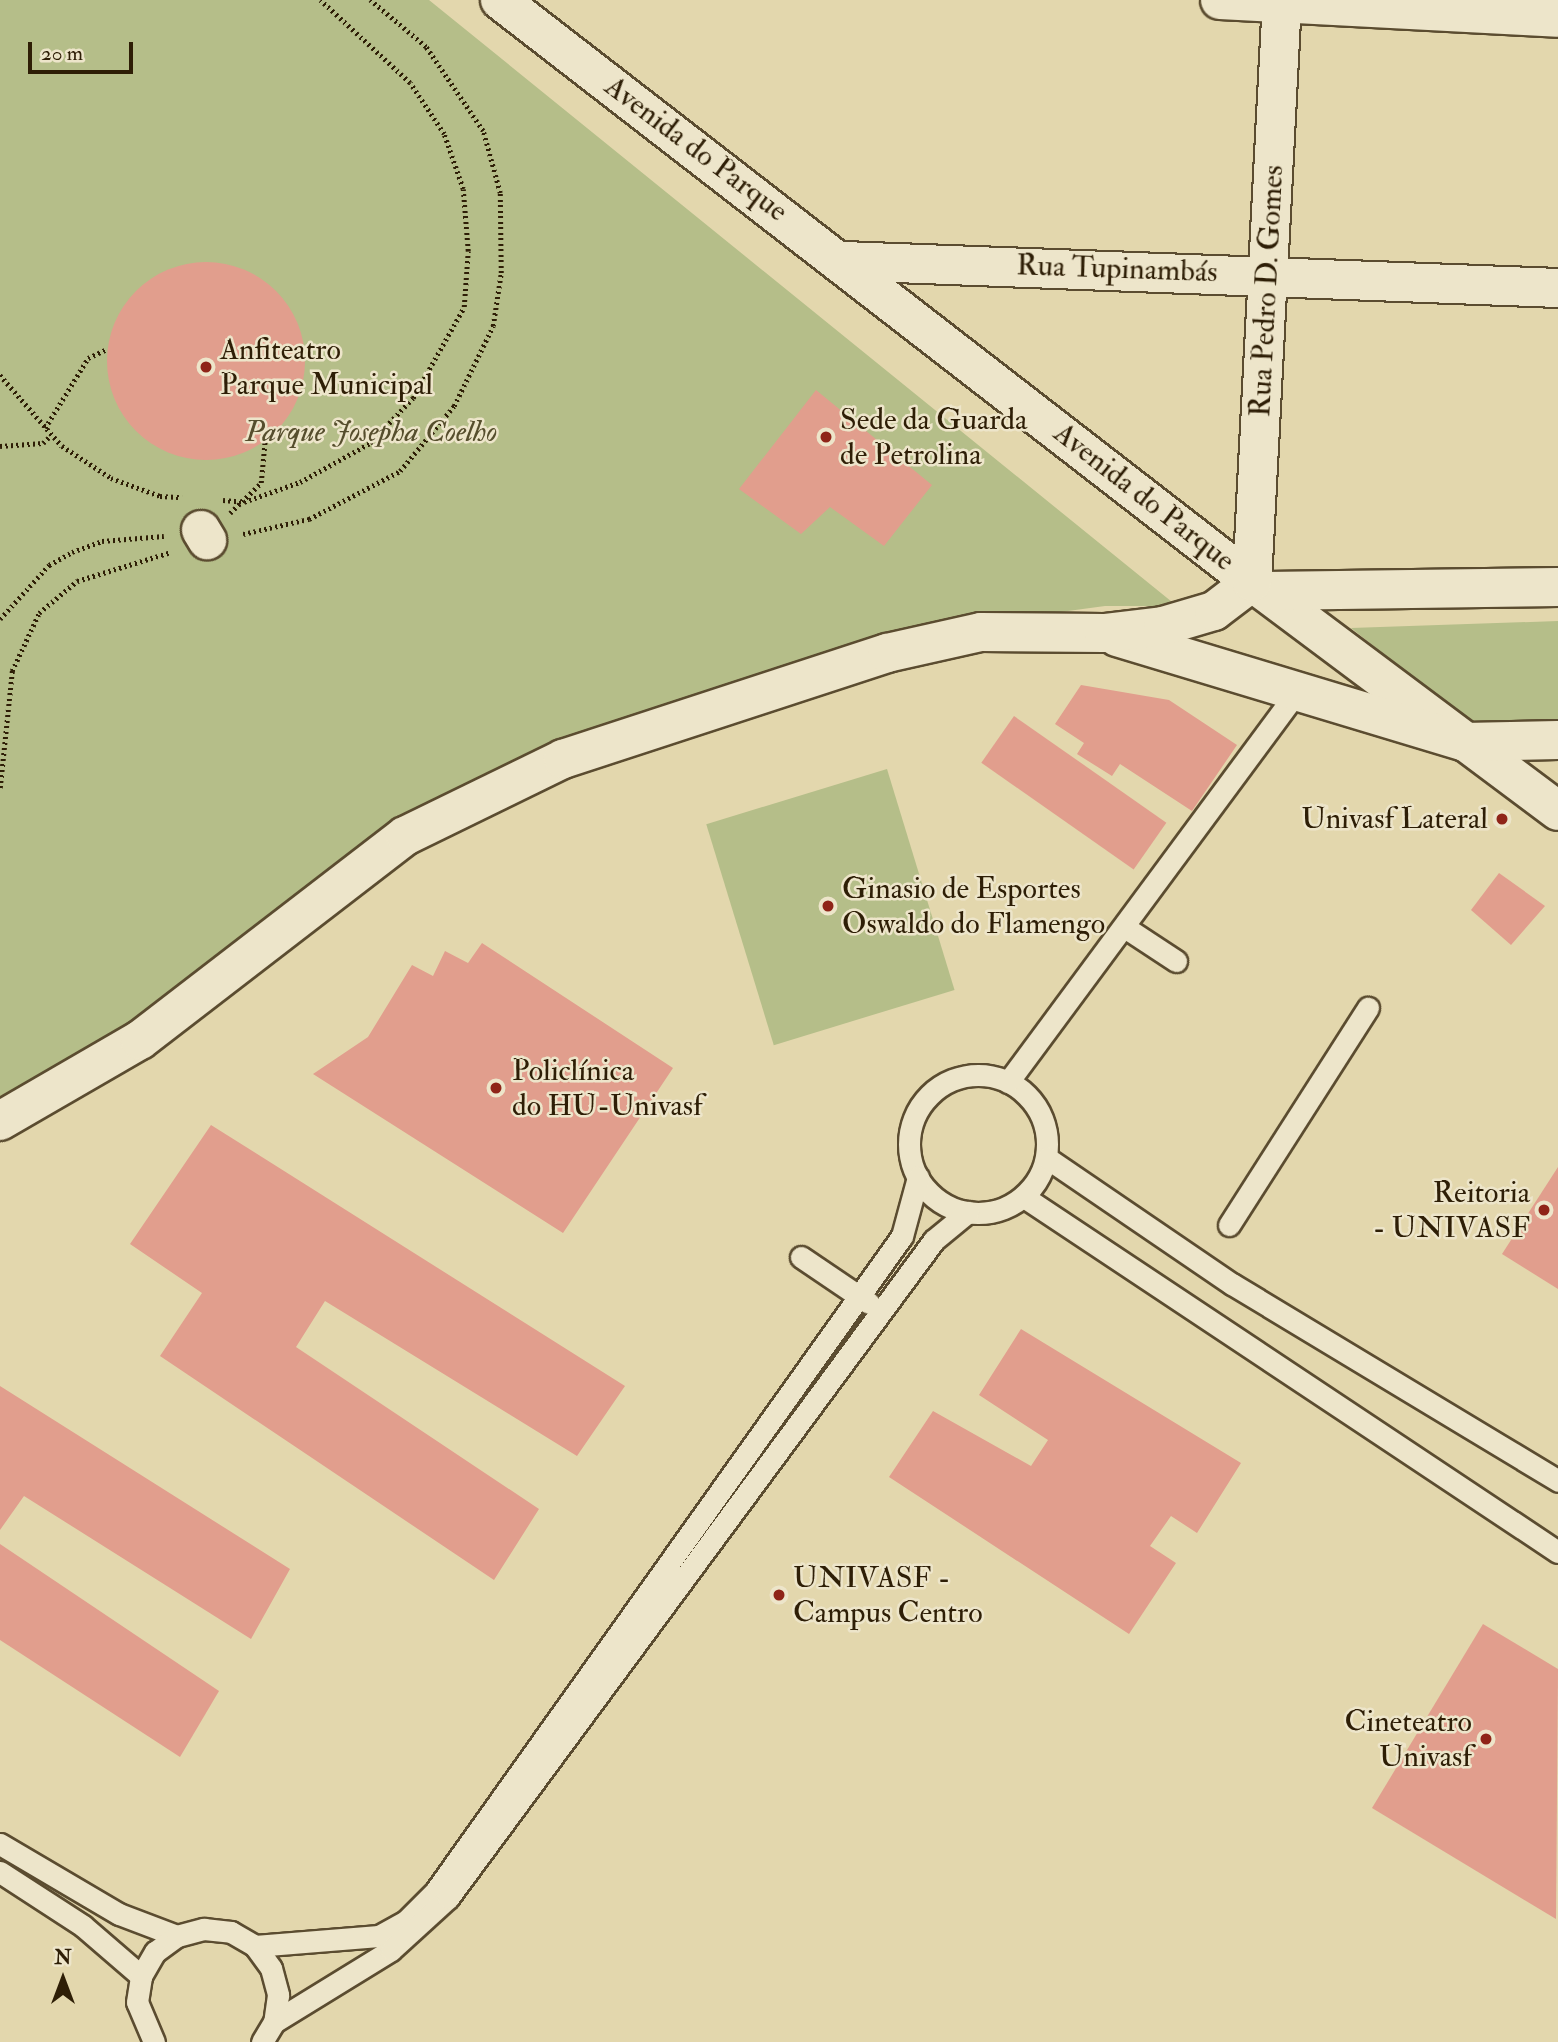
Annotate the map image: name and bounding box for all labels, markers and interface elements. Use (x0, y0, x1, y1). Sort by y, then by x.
scale bar (32, 28, 136, 72)
text: 20 m (41, 40, 83, 67)
street label: Avenida do Parque (597, 68, 795, 230)
street label: Rua Pedro D. Gomes (1242, 164, 1292, 418)
street label: Rua Tupinambás (1016, 247, 1218, 291)
place label: Anfiteatro Parque Municipal (220, 332, 433, 402)
marker: Anfiteatro Parque Municipal (198, 359, 214, 375)
place label: Sede da Guarda de Petrolina (840, 402, 1027, 472)
park label: Parque Josepha Coelho (245, 414, 497, 450)
street label: Avenida do Parque (1046, 415, 1242, 579)
marker: Sede da Guarda de Petrolina (818, 429, 834, 445)
place label: Univasf Lateral (1301, 801, 1488, 837)
marker: Univasf Lateral (1494, 811, 1510, 827)
place label: Ginasio de Esportes Oswaldo do Flamengo (842, 871, 1105, 942)
marker: Ginasio de Esportes Oswaldo do Flamengo (820, 898, 836, 914)
place label: Policlínica do HU-Univasf (512, 1053, 703, 1124)
marker: Policlínica do HU-Univasf (486, 1078, 506, 1098)
place label: Reitoria - UNIVASF (1373, 1175, 1530, 1246)
marker: Reitoria - UNIVASF (1536, 1202, 1552, 1218)
place label: UNIVASF - Campus Centro (793, 1560, 983, 1630)
marker: UNIVASF - Campus Centro (771, 1587, 787, 1603)
place label: Cineteatro Univasf (1344, 1704, 1472, 1774)
marker: Cineteatro Univasf (1478, 1731, 1494, 1747)
north arrow (28, 1944, 98, 2014)
text: N (54, 1946, 72, 1970)

